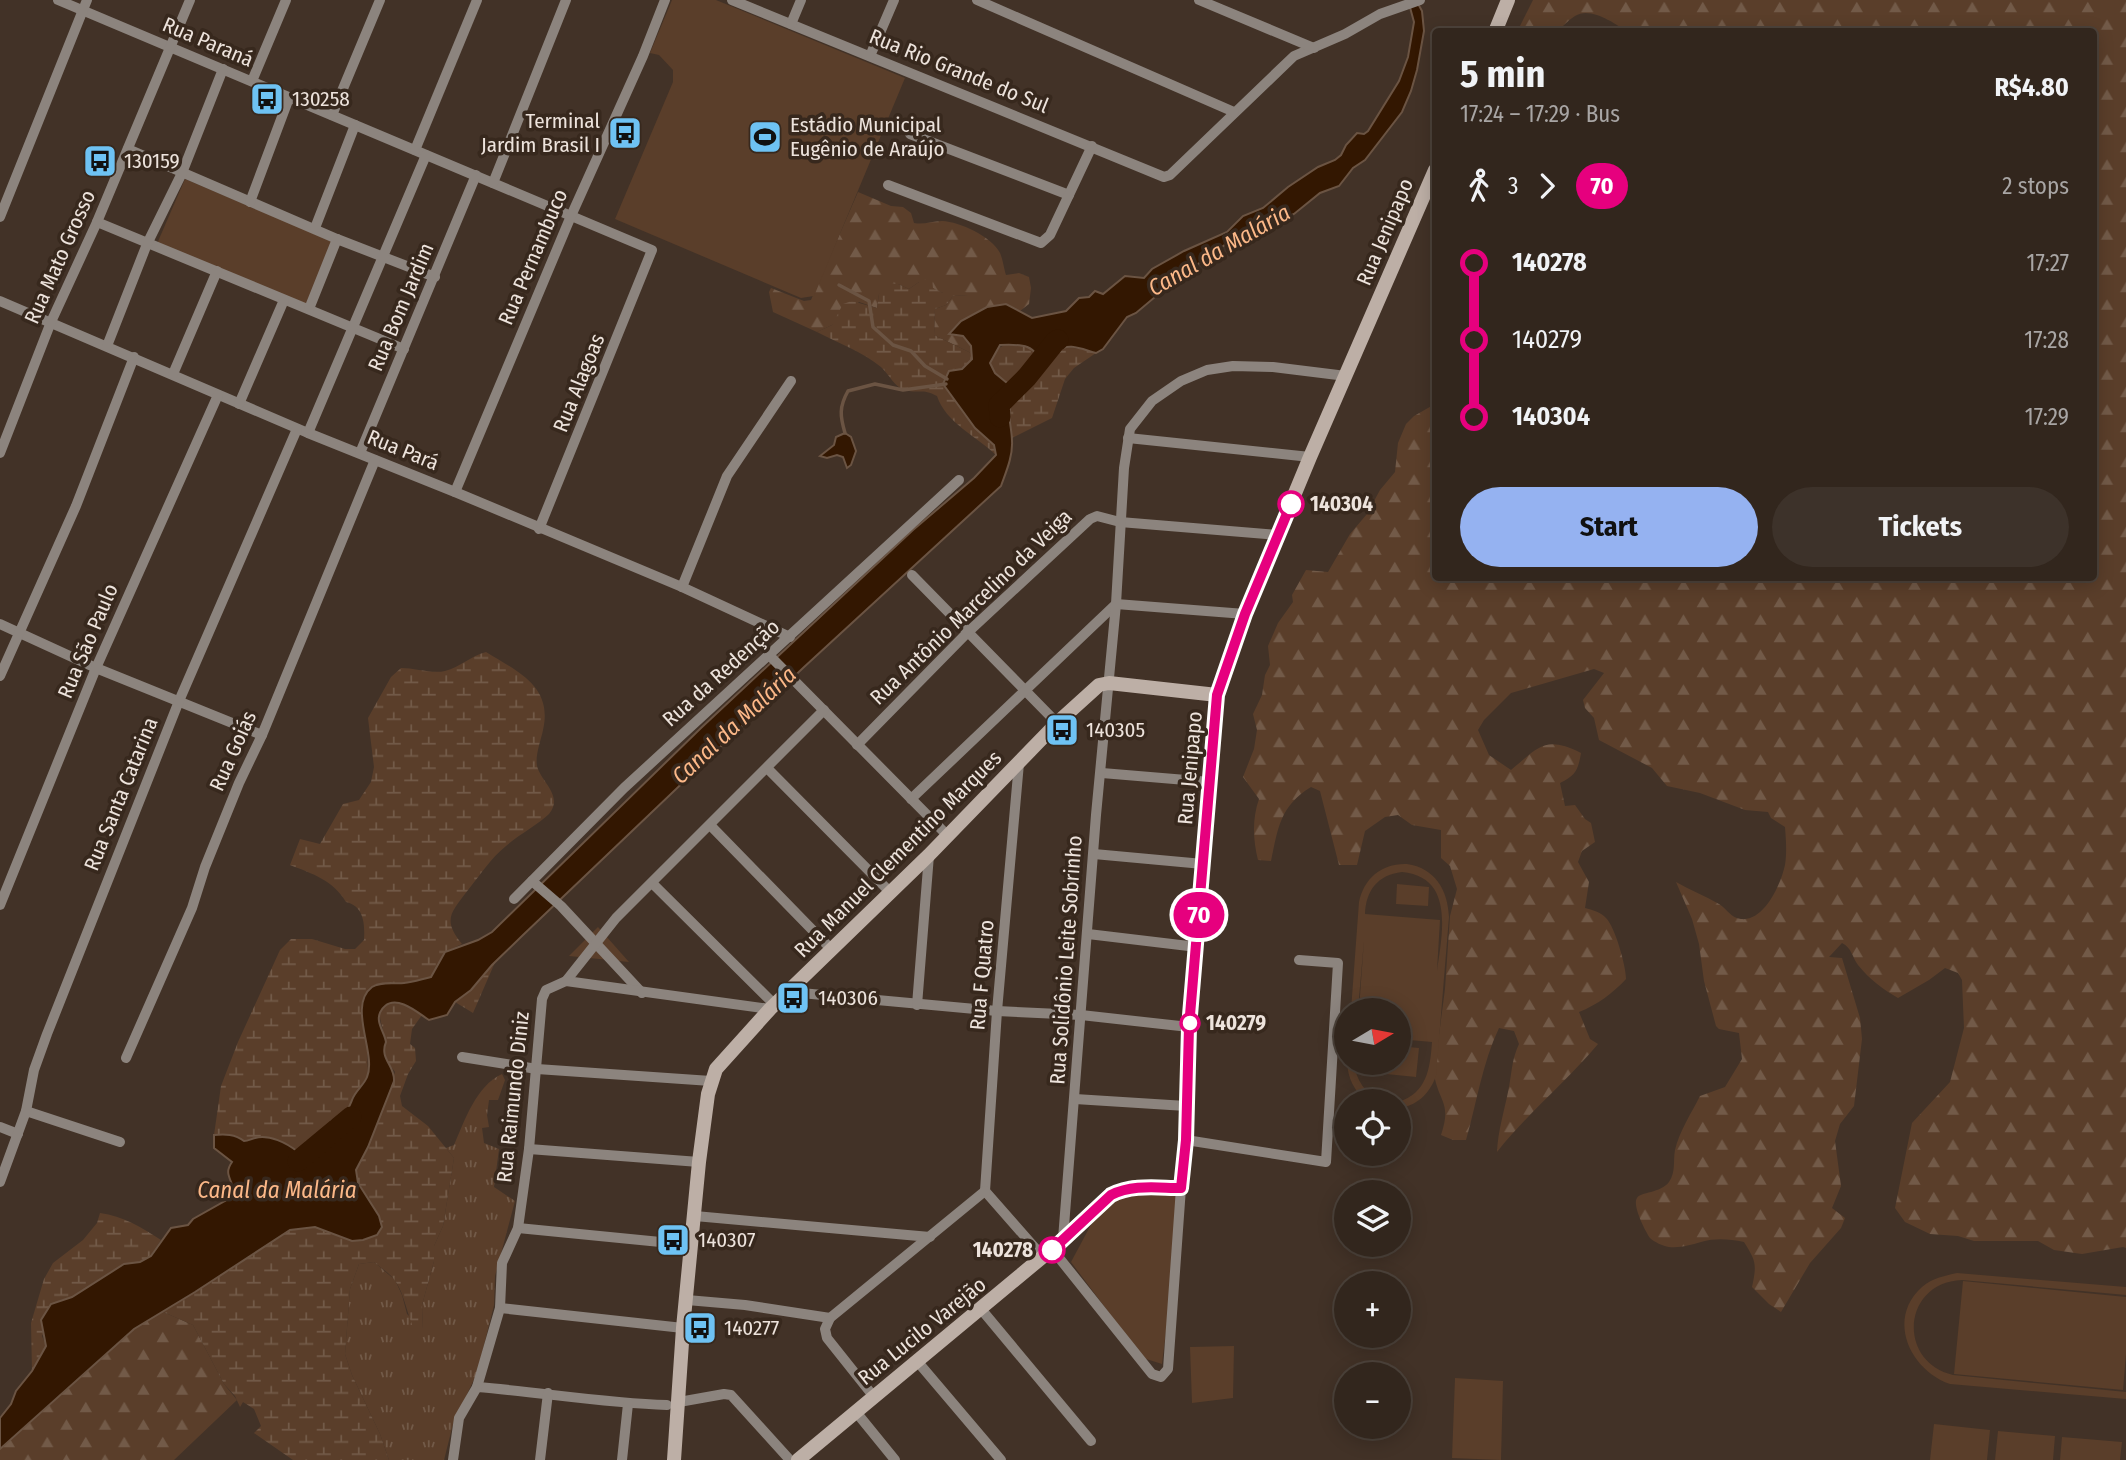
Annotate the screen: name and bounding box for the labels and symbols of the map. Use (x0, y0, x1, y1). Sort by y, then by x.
street label: Rua Paraná (159, 11, 257, 73)
street label: Rua Rio Grande do Sul (865, 23, 1053, 119)
bus stop icon: 130258 (248, 80, 286, 118)
place label: 130258 (292, 86, 350, 112)
place label: Terminal Jardim Brasil I (481, 108, 600, 158)
place label: Estádio Municipal Eugênio de Araújo (790, 112, 945, 162)
bus stop icon: Terminal Jardim Brasil I (606, 114, 644, 152)
sports icon: Estádio Municipal Eugênio de Araújo (746, 118, 784, 156)
bus stop icon: 130159 (81, 142, 119, 180)
place label: 130159 (124, 148, 180, 174)
street label: Rua Jenipapo (1351, 175, 1419, 289)
street label: Rua Pernambuco (493, 185, 573, 329)
street label: Rua Mato Grosso (19, 186, 101, 328)
water label: Canal da Malária (1143, 198, 1295, 302)
street label: Rua Bom Jardim (362, 239, 440, 375)
street label: Rua Alagoas (548, 330, 610, 436)
street label: Rua Pará (363, 424, 443, 476)
marker: 140304 (1278, 491, 1304, 517)
place label: 140304 (1310, 491, 1373, 517)
street label: Rua Antônio Marcelino da Veiga (865, 504, 1077, 710)
street label: Rua São Paulo (52, 580, 124, 702)
street label: Rua da Redenção (657, 614, 785, 732)
water label: Canal da Malária (666, 660, 802, 790)
street label: Rua Goiás (204, 707, 262, 795)
street label: Rua Jenipapo (1172, 710, 1208, 826)
bus stop icon: 140305 (1043, 711, 1081, 749)
street label: Rua Santa Catarina (78, 714, 164, 874)
place label: 140305 (1086, 717, 1145, 743)
street label: Rua Manuel Clementino Marques (789, 745, 1007, 963)
street label: Rua Solidônio Leite Sobrinho (1044, 835, 1088, 1085)
line badge: 70 (1168, 892, 1230, 938)
street label: Rua F Quatro (964, 919, 1000, 1031)
bus stop icon: 140306 (774, 979, 812, 1017)
place label: 140306 (818, 985, 878, 1011)
north arrow (1334, 998, 1410, 1074)
street label: Rua Raimundo Diniz (491, 1010, 535, 1184)
place label: 140279 (1206, 1010, 1266, 1036)
marker: 140279 (1180, 1013, 1200, 1033)
water label: Canal da Malária (197, 1176, 357, 1204)
bus stop icon: 140307 (654, 1221, 692, 1259)
place label: 140307 (698, 1227, 756, 1253)
place label: 140278 (973, 1237, 1033, 1263)
marker: 140278 (1039, 1237, 1065, 1263)
street label: Rua Lucilo Varejão (853, 1271, 991, 1391)
bus stop icon: 140277 (681, 1309, 719, 1347)
place label: 140277 (724, 1315, 779, 1341)

